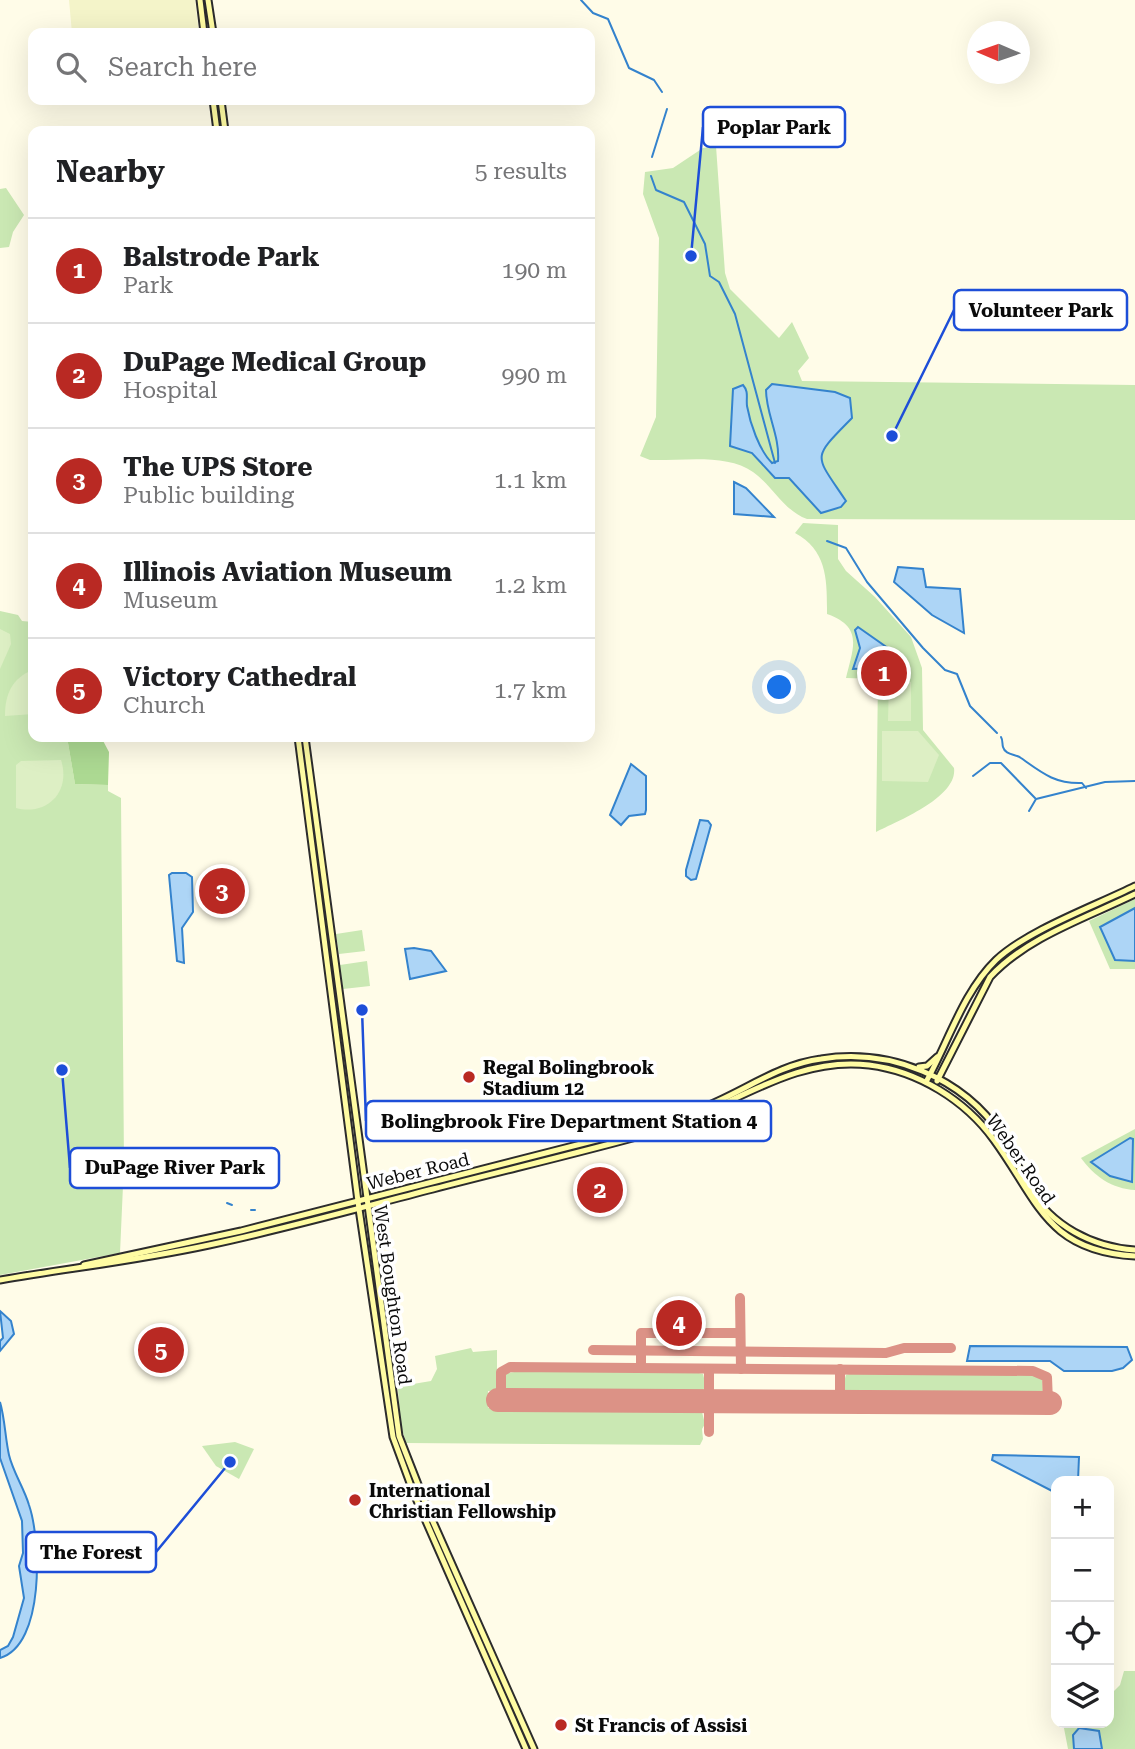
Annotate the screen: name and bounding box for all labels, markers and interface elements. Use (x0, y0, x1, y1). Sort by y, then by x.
north arrow (967, 21, 1030, 84)
search box (28, 28, 595, 105)
icon: search (52, 48, 90, 86)
text: Search here (108, 52, 257, 82)
callout: Poplar Park (703, 107, 845, 147)
text: Poplar Park (717, 116, 831, 139)
text: Nearby (56, 154, 165, 189)
text: 5 results (475, 158, 567, 185)
text: Balstrode Park (123, 242, 320, 272)
text: 1 (73, 257, 85, 284)
text: 190 m (502, 257, 567, 284)
text: Park (123, 272, 174, 299)
callout: Volunteer Park (954, 290, 1127, 330)
text: Volunteer Park (968, 299, 1114, 322)
text: DuPage Medical Group (123, 347, 426, 377)
text: 2 (73, 362, 85, 389)
text: 990 m (502, 362, 567, 389)
text: Hospital (123, 377, 217, 404)
text: The UPS Store (123, 452, 313, 482)
text: 3 (73, 467, 85, 494)
text: 1.1 km (494, 467, 567, 494)
text: Public building (123, 482, 294, 509)
text: Illinois Aviation Museum (123, 557, 452, 587)
text: 4 (73, 572, 85, 599)
text: 1.2 km (494, 572, 567, 599)
text: Museum (123, 587, 218, 614)
pin: 1 (861, 647, 907, 699)
text: Victory Cathedral (123, 662, 356, 692)
your location (762, 670, 796, 704)
text: 5 (73, 677, 85, 704)
text: 1.7 km (494, 677, 567, 704)
text: Church (123, 692, 205, 719)
pin: 3 (199, 865, 245, 917)
place label: Regal Bolingbrook Stadium 12 (483, 1057, 655, 1099)
marker: Regal Bolingbrook Stadium 12 (461, 1069, 477, 1085)
callout: Bolingbrook Fire Department Station 4 (366, 1101, 771, 1141)
text: Bolingbrook Fire Department Station 4 (381, 1110, 758, 1133)
street label: Weber Road (982, 1110, 1060, 1208)
callout: DuPage River Park (70, 1148, 279, 1188)
street label: Weber Road (365, 1148, 472, 1194)
text: DuPage River Park (85, 1156, 265, 1179)
pin: 2 (577, 1164, 623, 1216)
street label: West Boughton Road (370, 1204, 416, 1387)
pin: 4 (656, 1297, 702, 1349)
pin: 5 (138, 1324, 184, 1376)
map controls (1051, 1476, 1114, 1728)
button: + (1051, 1476, 1114, 1539)
place label: International Christian Fellowship (369, 1480, 556, 1522)
marker: International Christian Fellowship (347, 1492, 363, 1508)
callout: The Forest (26, 1532, 156, 1572)
button: − (1051, 1539, 1114, 1602)
text: The Forest (40, 1541, 143, 1564)
button: locate (1051, 1602, 1114, 1665)
button: layers (1051, 1665, 1114, 1728)
place label: St Francis of Assisi (575, 1715, 747, 1736)
marker: St Francis of Assisi (553, 1717, 569, 1733)

